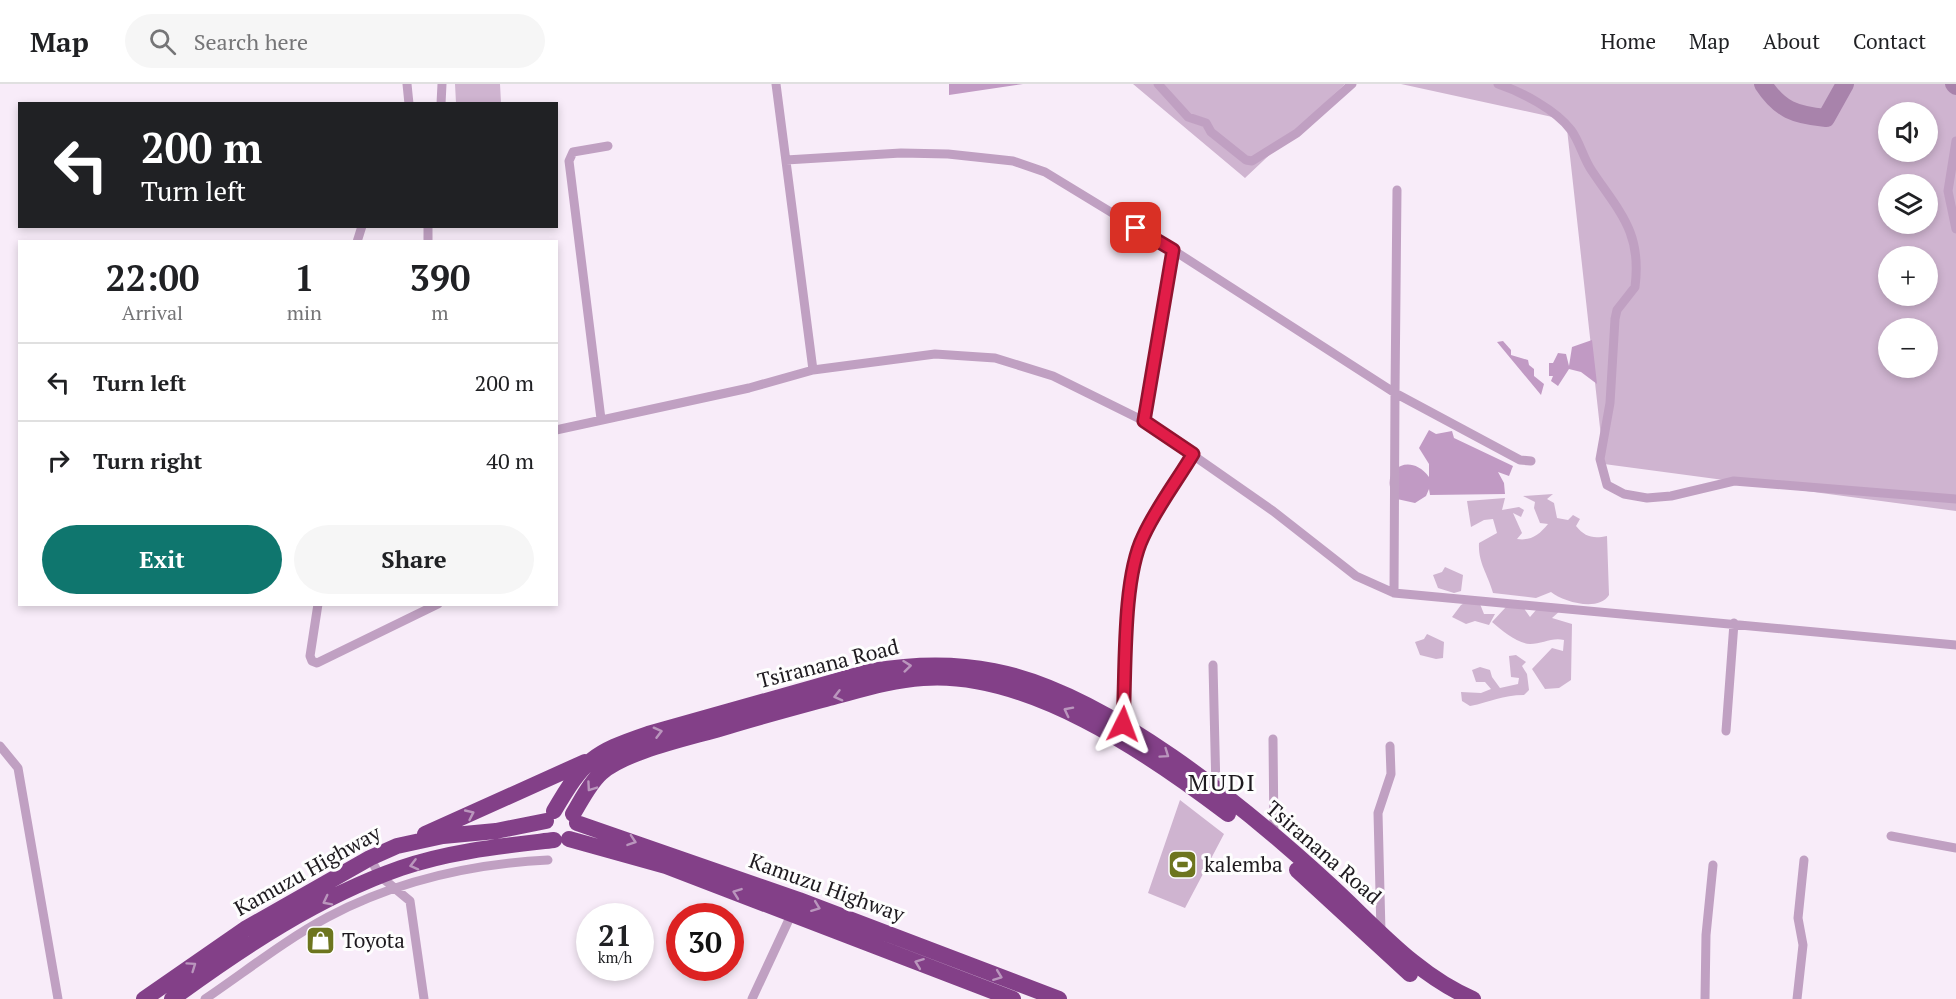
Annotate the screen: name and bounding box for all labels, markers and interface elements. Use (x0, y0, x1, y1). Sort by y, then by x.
search box (125, 14, 545, 68)
text: Map (30, 23, 89, 60)
icon: search (146, 25, 179, 58)
text: Search here (194, 27, 308, 56)
text: Home (1600, 27, 1656, 55)
text: Map (1689, 27, 1730, 55)
text: About (1763, 27, 1820, 55)
text: Contact (1853, 27, 1926, 55)
map controls (1878, 102, 1938, 378)
button: sound (1878, 102, 1938, 162)
text: 200 m (141, 119, 262, 175)
icon: left (42, 126, 120, 204)
text: Turn left (141, 173, 246, 209)
button: layers (1878, 174, 1938, 234)
pin (1110, 202, 1161, 253)
icon: arrive (1119, 211, 1152, 244)
button: + (1878, 246, 1938, 306)
text: 22:00 (106, 254, 199, 301)
text: 1 (294, 254, 315, 301)
text: 390 (409, 254, 470, 301)
text: Arrival (122, 299, 183, 326)
text: min (287, 299, 322, 326)
text: m (431, 299, 449, 326)
button: − (1878, 318, 1938, 378)
icon: left (42, 366, 75, 399)
text: Turn left (93, 368, 186, 397)
text: 200 m (474, 368, 534, 397)
icon: right (42, 444, 75, 477)
text: Turn right (93, 446, 202, 475)
text: 40 m (486, 446, 534, 475)
button: Exit (42, 525, 282, 594)
button: Share (294, 525, 534, 594)
street label: Tsiranana Road (754, 632, 902, 694)
one-way arrow (903, 660, 912, 673)
one-way arrow (833, 689, 844, 701)
position arrow (1091, 692, 1155, 756)
one-way arrow (1063, 707, 1074, 719)
one-way arrow (653, 726, 663, 739)
one-way arrow (1159, 747, 1170, 758)
district label: MUDI (1188, 766, 1256, 798)
one-way arrow (587, 781, 598, 792)
street label: Tsiranana Road (1260, 794, 1388, 910)
one-way arrow (463, 809, 474, 821)
street label: Kamuzu Highway (229, 818, 386, 922)
one-way arrow (626, 834, 637, 847)
street label: Kamuzu Highway (746, 846, 909, 928)
sports icon: kalemba (1167, 848, 1199, 880)
place label: kalemba (1204, 850, 1283, 878)
one-way arrow (409, 857, 419, 870)
one-way arrow (732, 888, 743, 900)
one-way arrow (322, 893, 333, 905)
one-way arrow (810, 899, 821, 912)
speed limit sign: 30 (666, 903, 744, 981)
text: 21 (598, 915, 632, 955)
shop icon: Toyota (305, 924, 337, 956)
place label: Toyota (342, 926, 405, 954)
text: km/h (598, 947, 632, 967)
one-way arrow (914, 957, 925, 970)
one-way arrow (185, 962, 196, 973)
one-way arrow (992, 969, 1003, 981)

